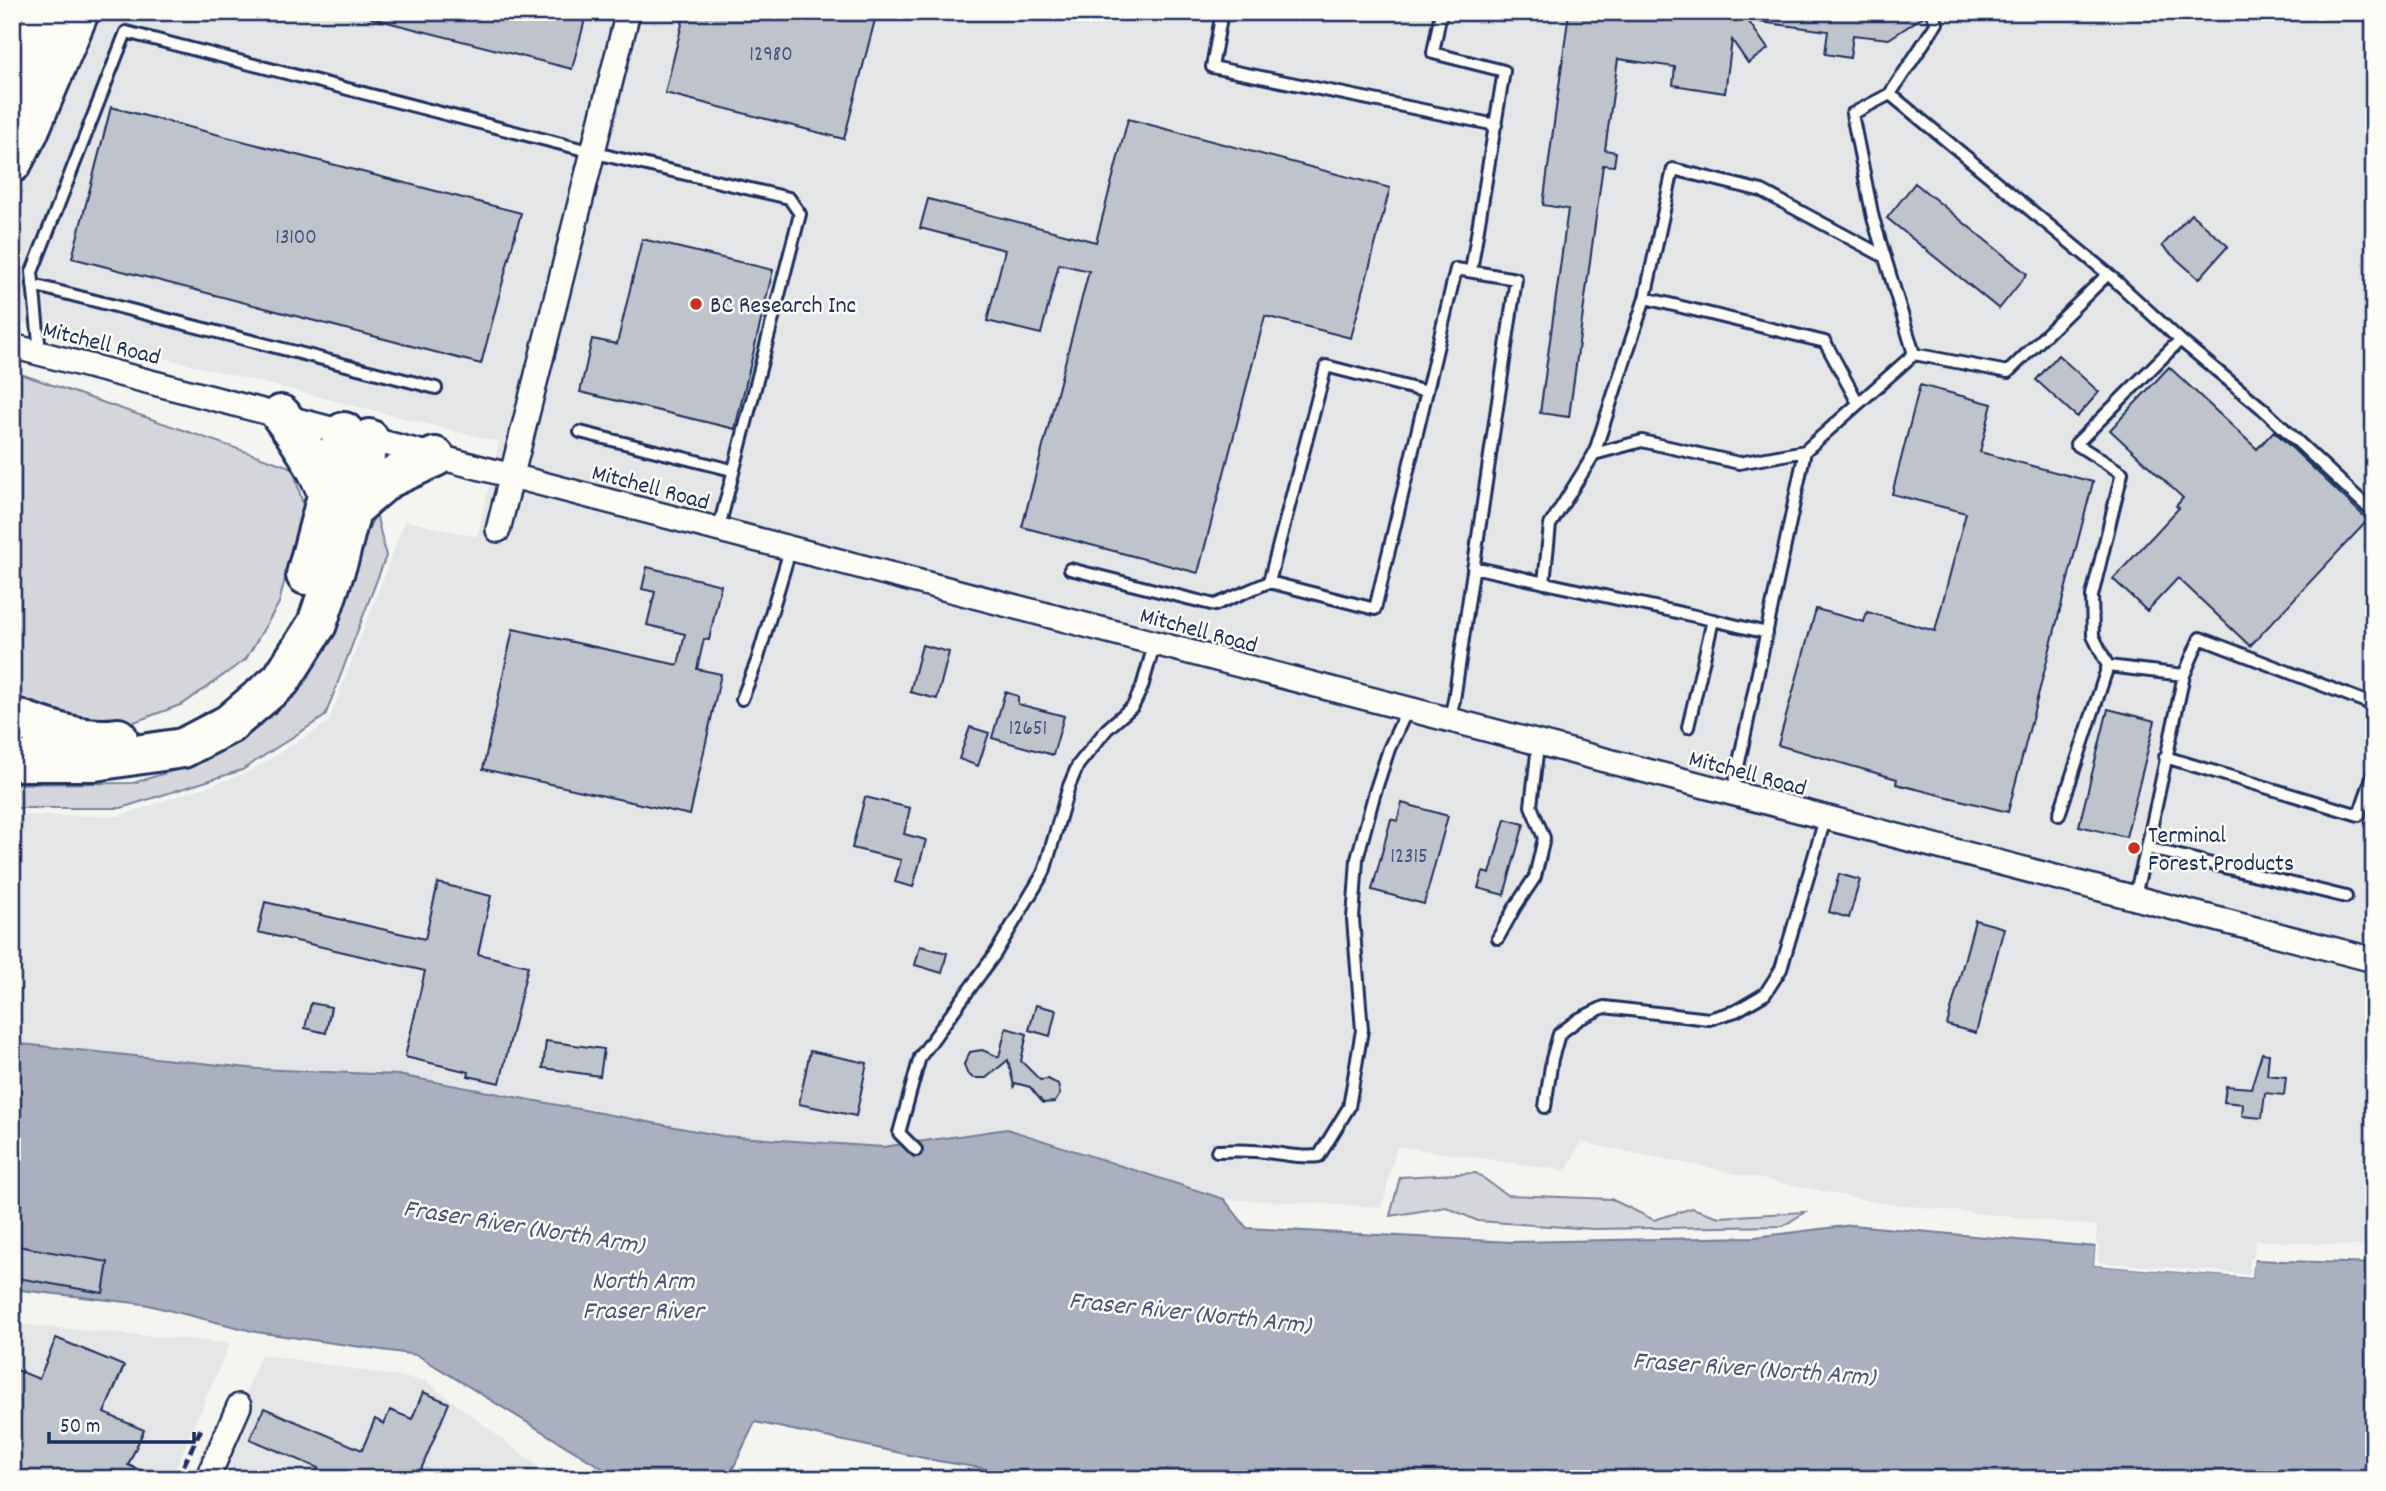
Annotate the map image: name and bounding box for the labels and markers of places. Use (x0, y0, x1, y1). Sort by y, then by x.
place label: BC Research Inc (710, 290, 856, 324)
marker: BC Research Inc (688, 296, 704, 312)
place label: Terminal Forest Products (2148, 820, 2294, 882)
marker: Terminal Forest Products (2126, 840, 2142, 856)

